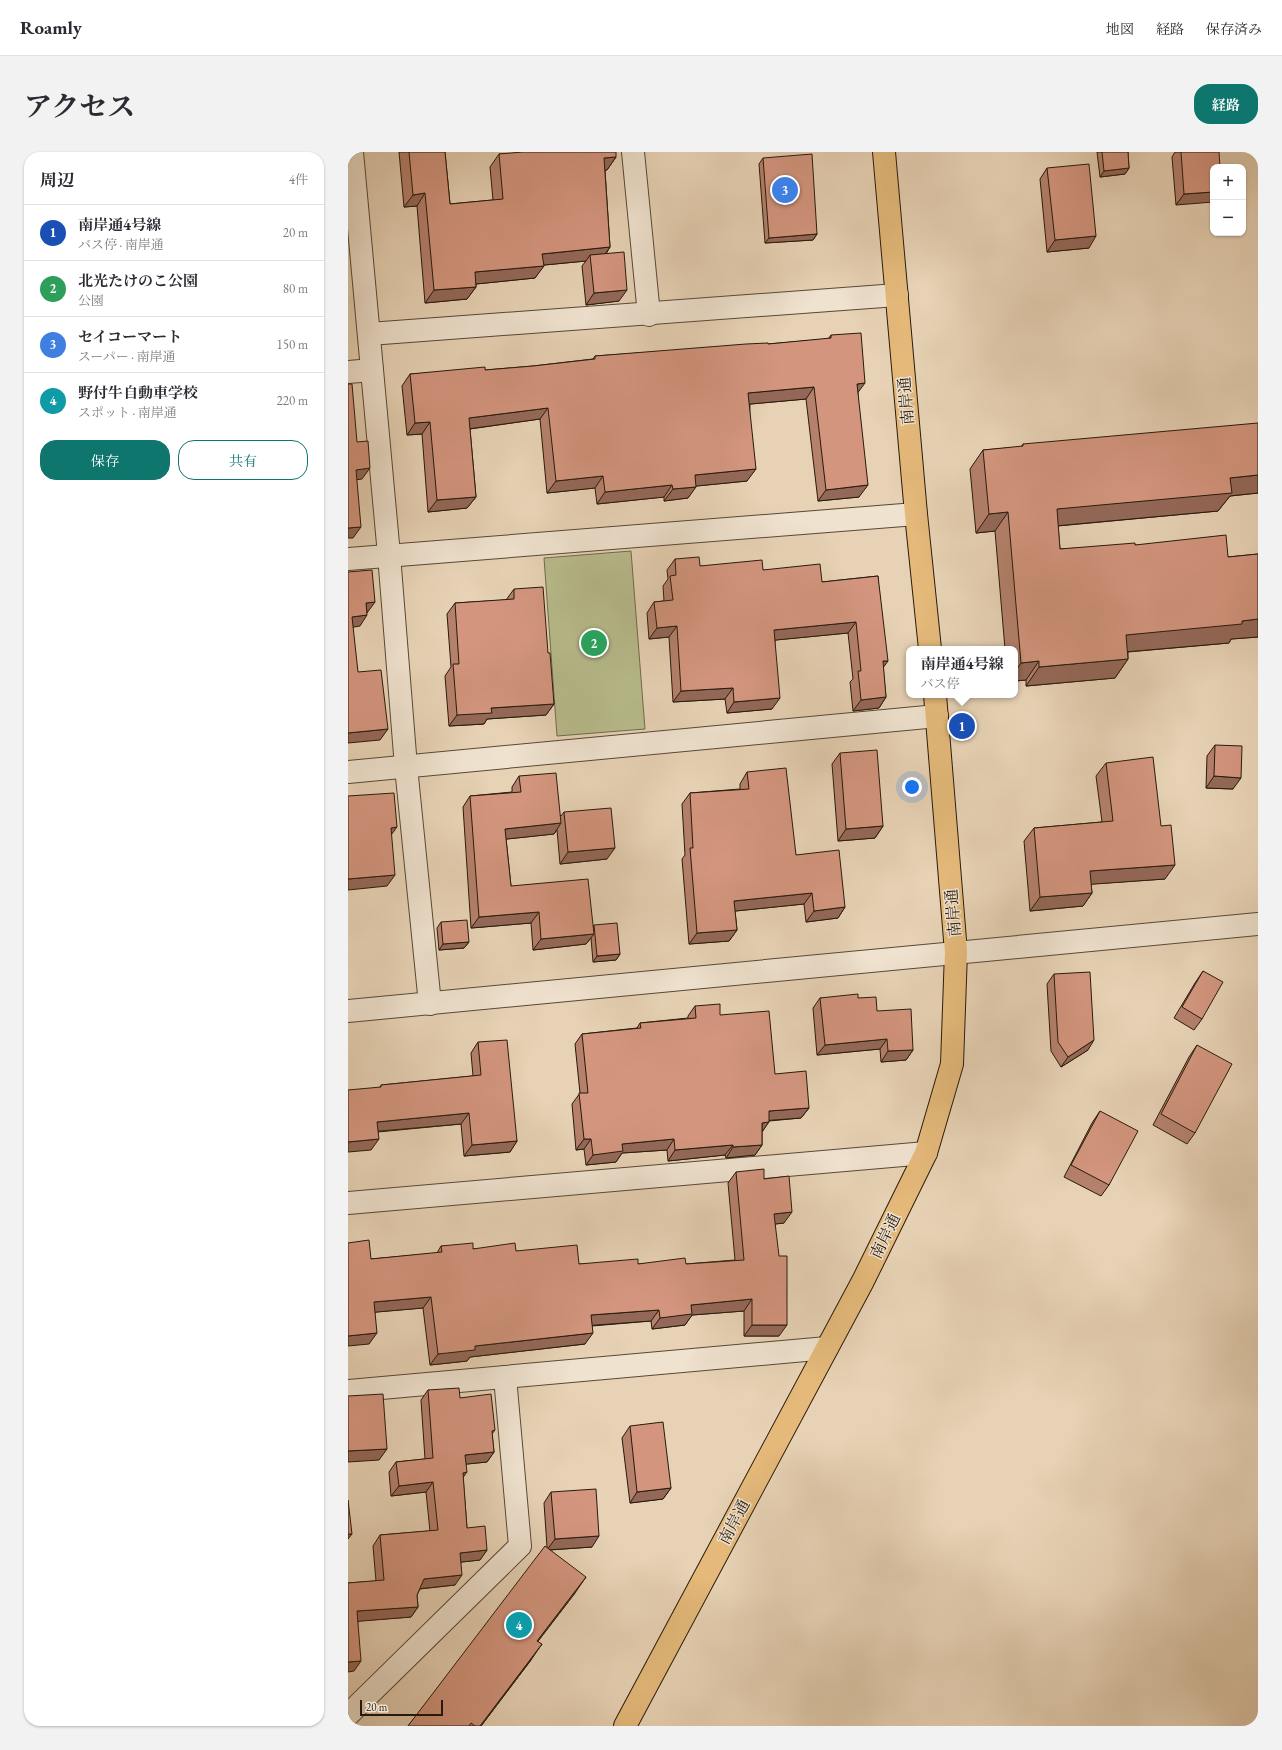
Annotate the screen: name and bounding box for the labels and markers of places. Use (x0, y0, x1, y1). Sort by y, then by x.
pin: 3 (772, 175, 798, 205)
pin: 2 (581, 628, 607, 658)
pin: 1 (949, 711, 975, 741)
pin: 4 (506, 1610, 532, 1640)

